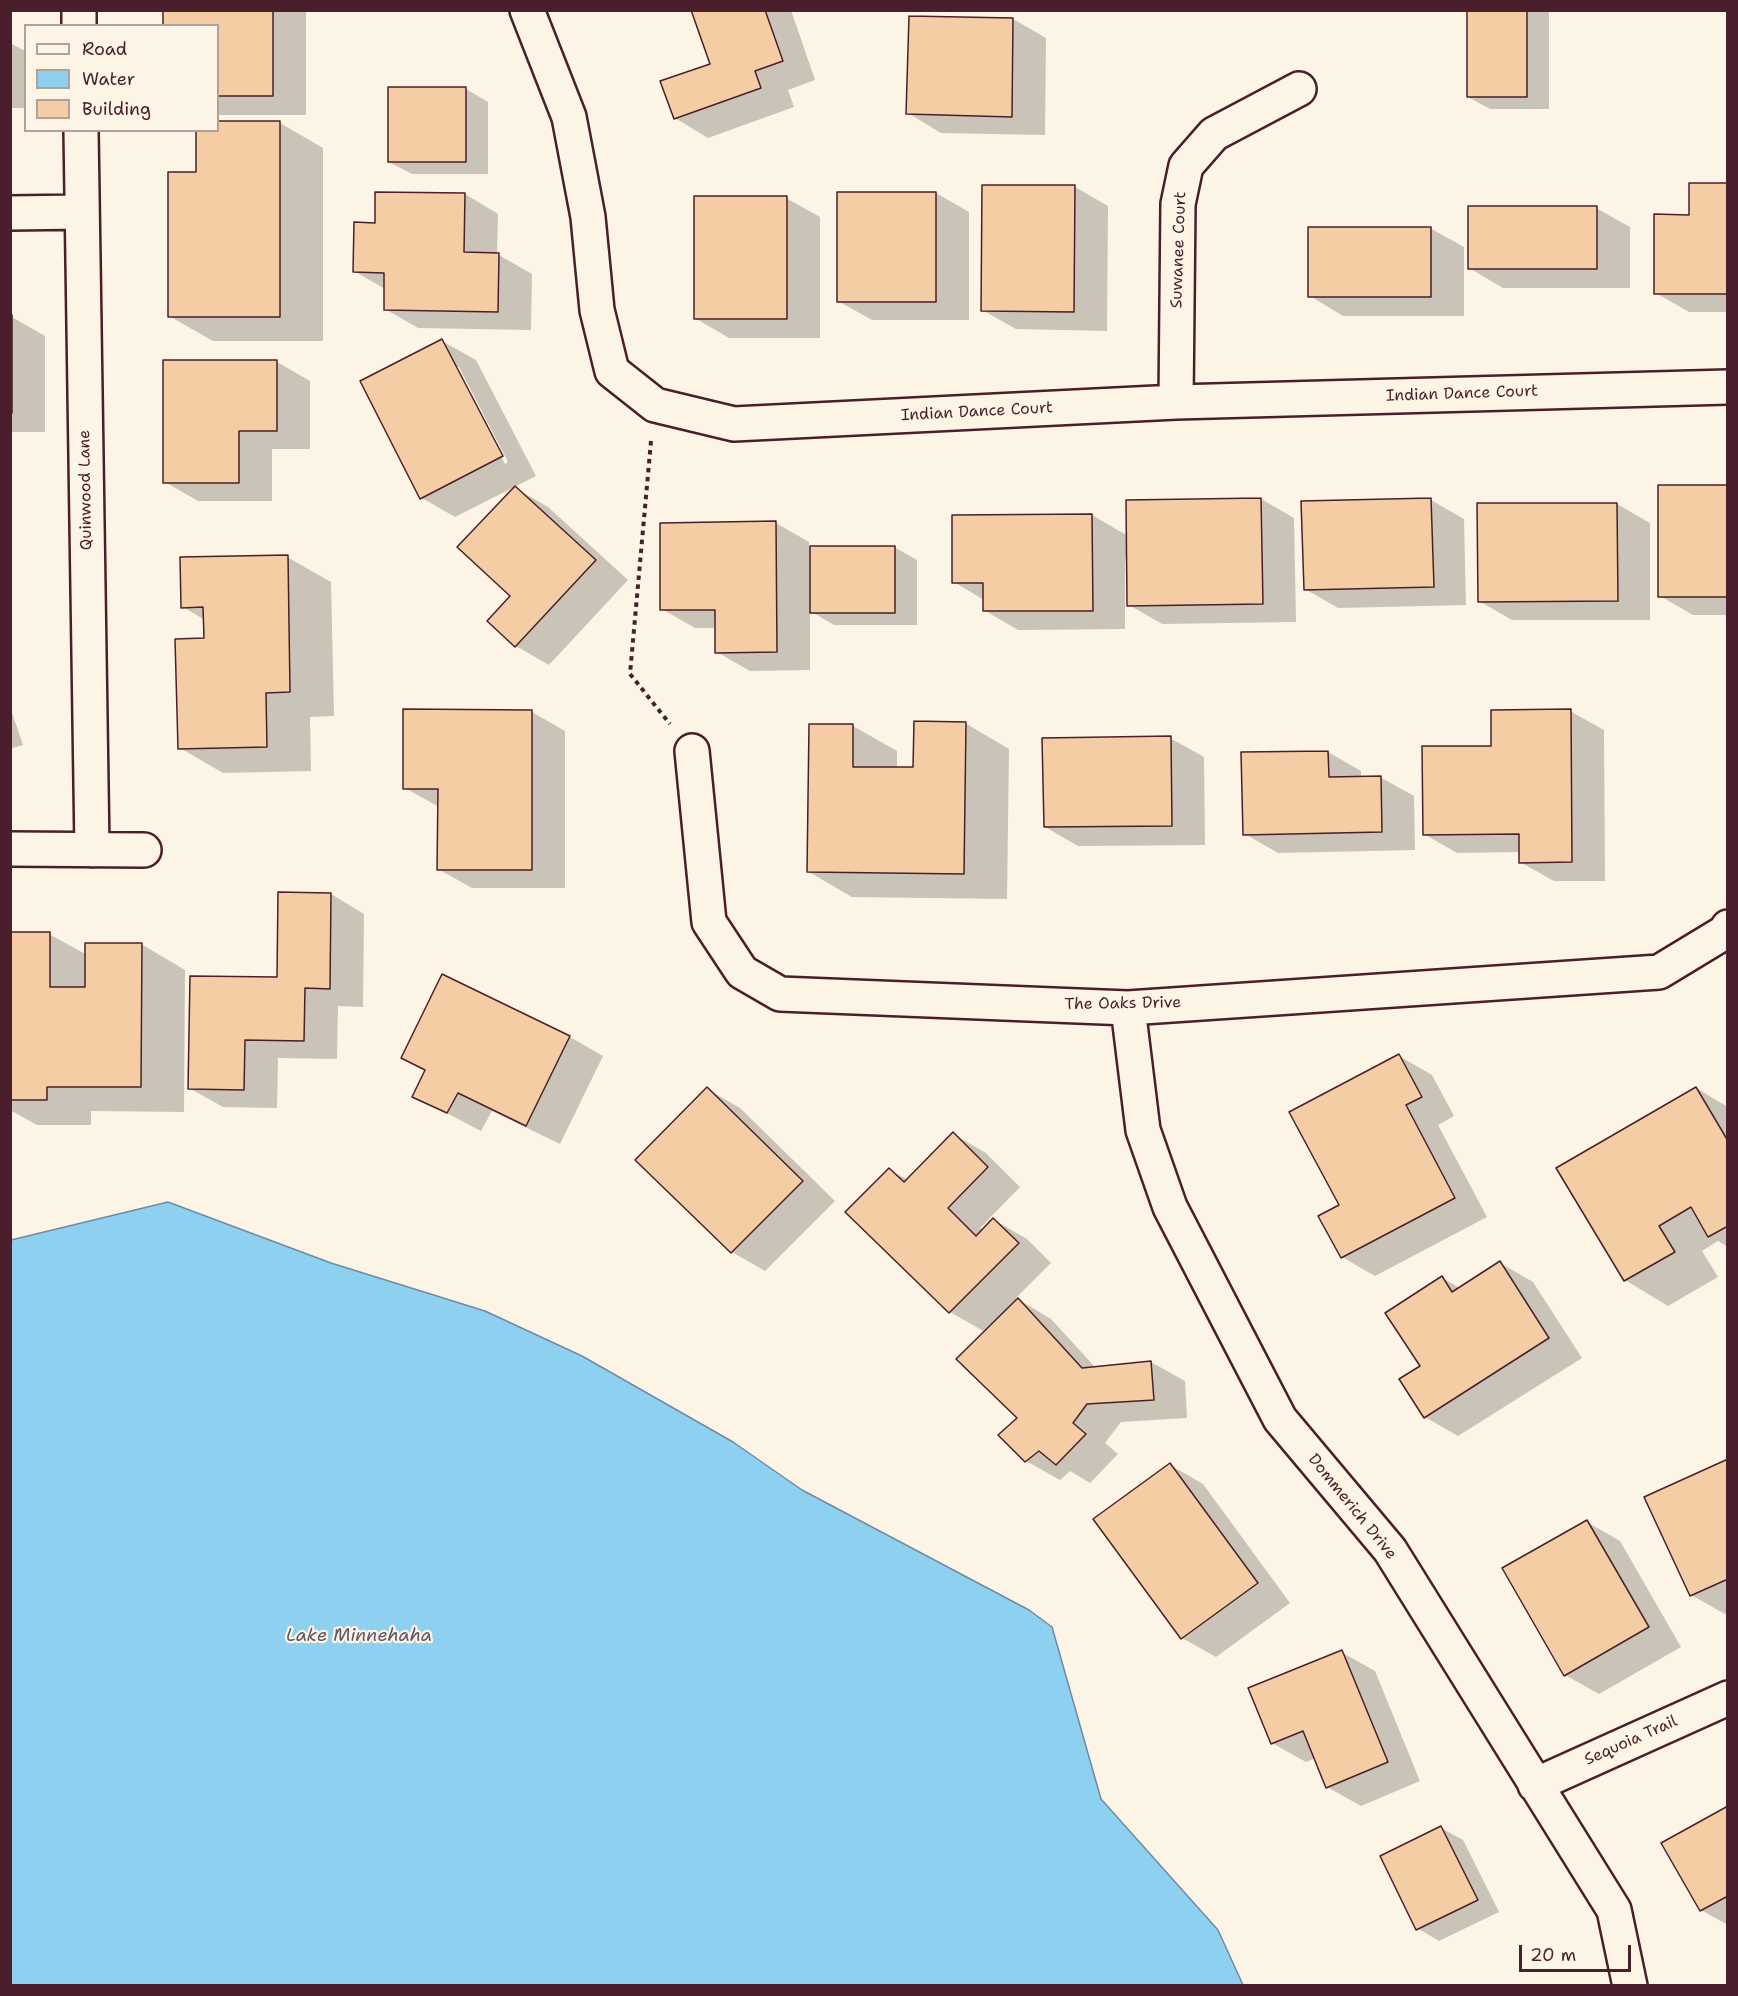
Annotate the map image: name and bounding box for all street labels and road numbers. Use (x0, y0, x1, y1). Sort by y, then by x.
street label: Suwanee Court (1167, 191, 1191, 309)
street label: Indian Dance Court (1386, 382, 1538, 406)
street label: Indian Dance Court (900, 398, 1054, 426)
street label: Quinwood Lane (75, 430, 97, 550)
street label: The Oaks Drive (1065, 993, 1181, 1015)
street label: Dommerich Drive (1304, 1450, 1400, 1564)
street label: Sequoia Trail (1582, 1712, 1680, 1770)

